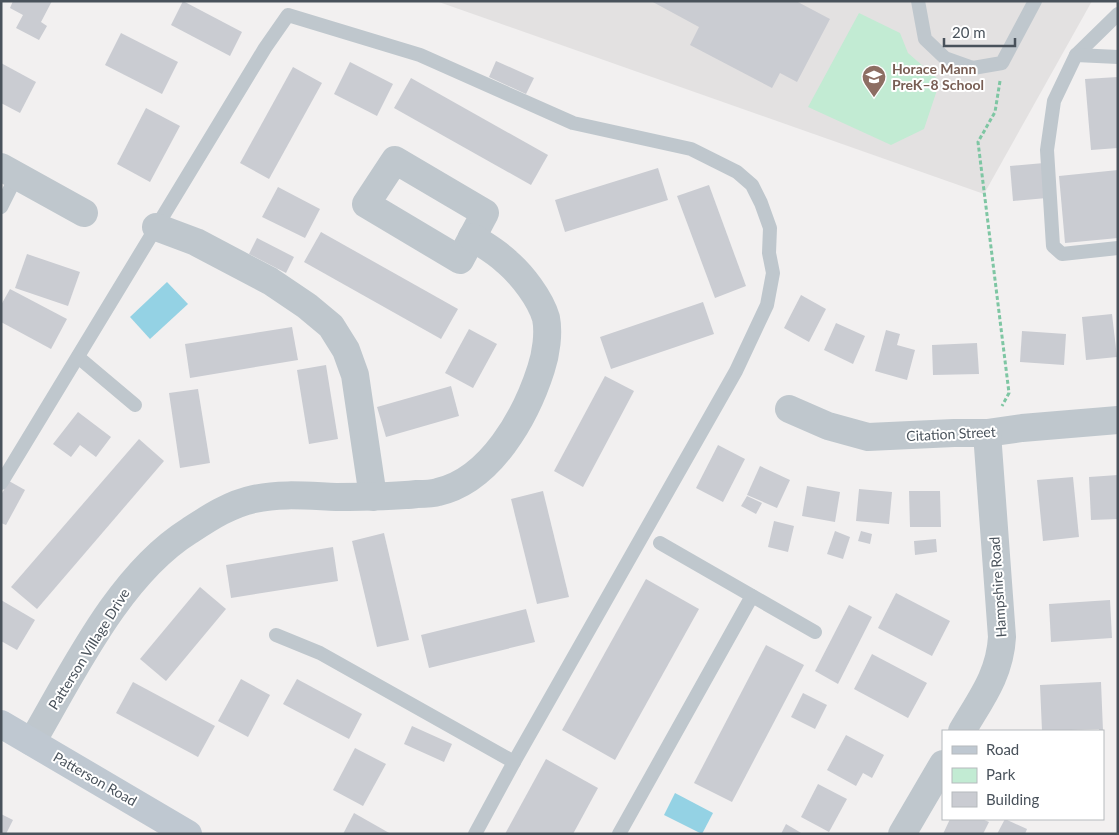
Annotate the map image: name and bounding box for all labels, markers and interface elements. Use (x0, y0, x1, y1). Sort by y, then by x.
scale bar (944, 15, 1015, 47)
text: 20 m (952, 23, 986, 41)
place label: Horace Mann PreK–8 School (892, 60, 984, 93)
school or university icon: Horace Mann PreK–8 School (861, 64, 887, 98)
street label: Citation Street (906, 423, 996, 444)
street label: Hampshire Road (986, 536, 1009, 638)
street label: Patterson Village Drive (44, 585, 133, 713)
legend (942, 730, 1104, 820)
text: Road (986, 740, 1019, 758)
street label: Patterson Road (51, 748, 140, 809)
text: Park (986, 765, 1016, 783)
text: Building (986, 790, 1039, 808)

